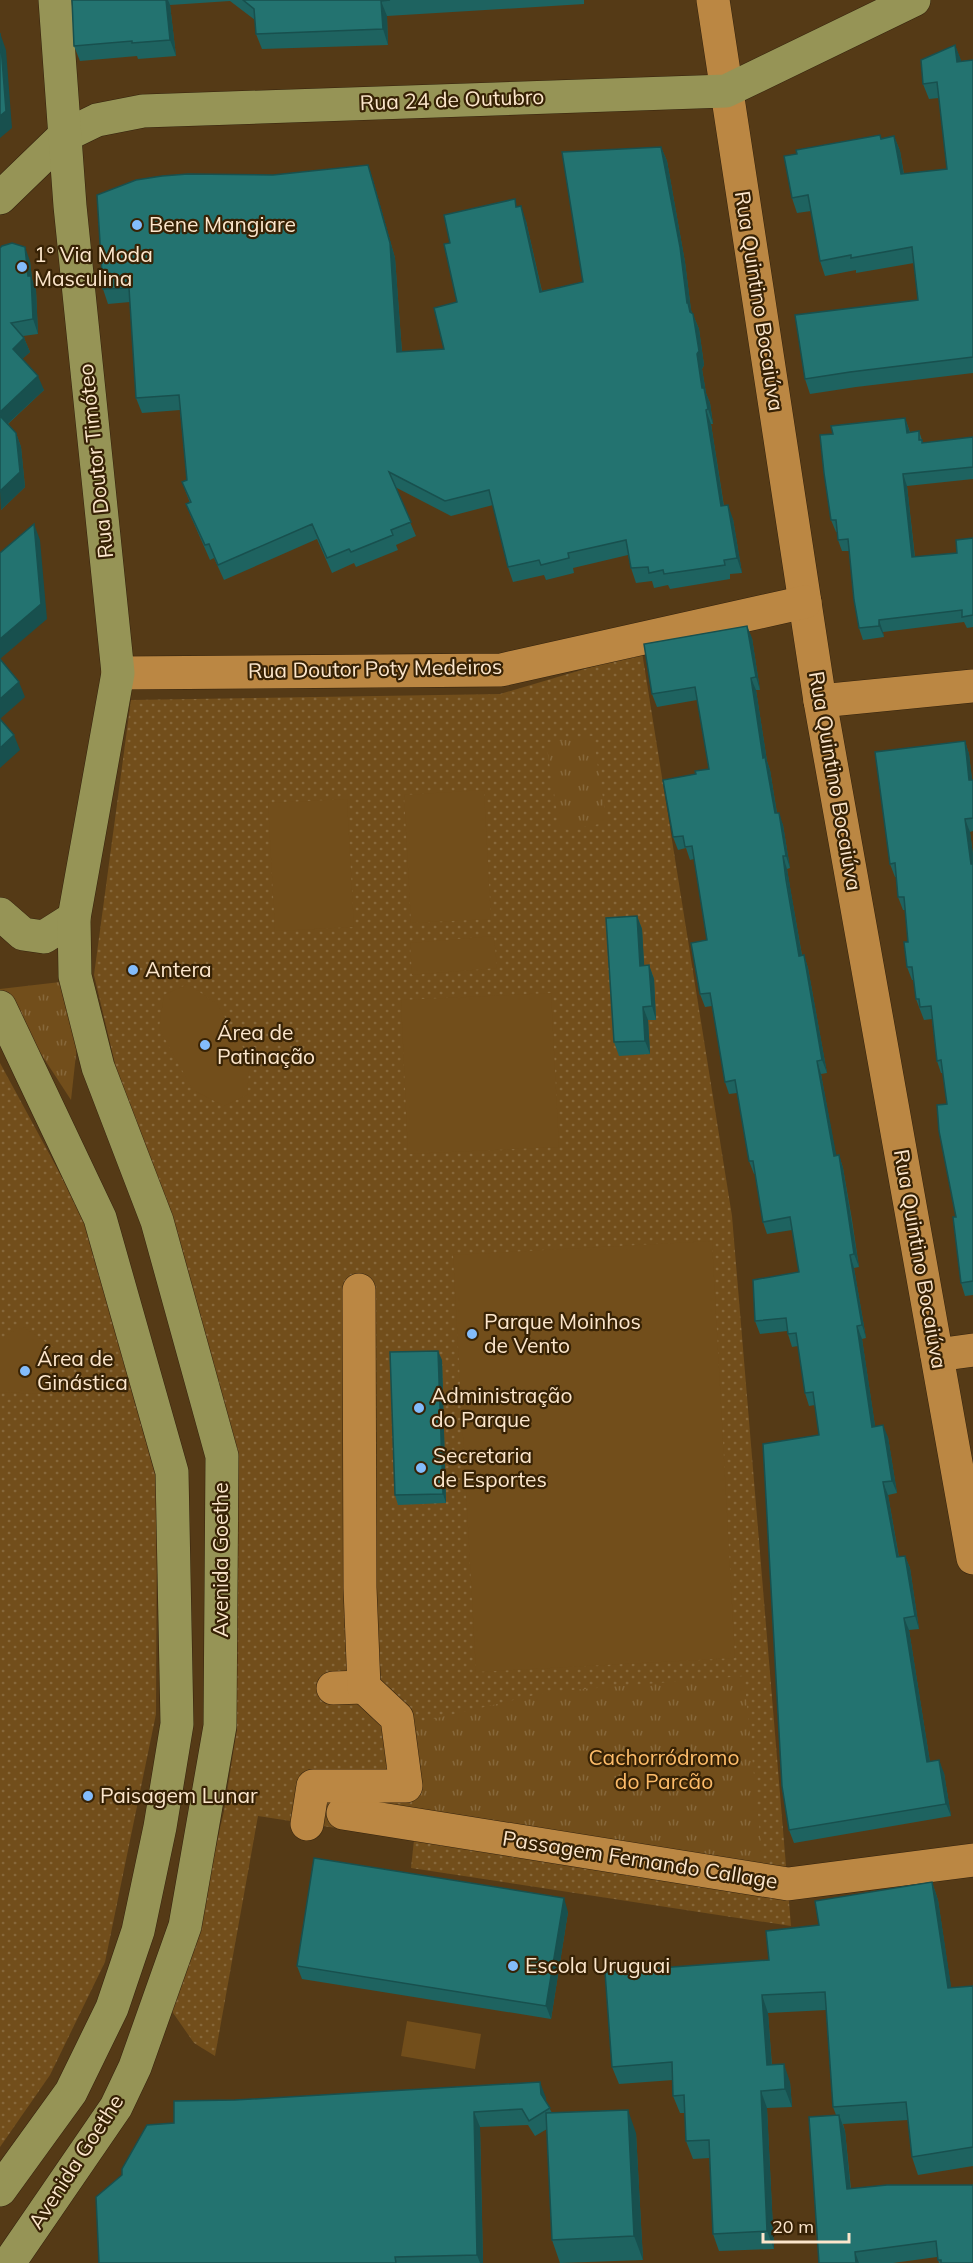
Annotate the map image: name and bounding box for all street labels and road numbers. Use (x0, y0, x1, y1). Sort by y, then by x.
street label: Rua 24 de Outubro (359, 83, 545, 115)
street label: Rua Quintino Bocaiúva (730, 189, 790, 413)
street label: Rua Doutor Timóteo (72, 363, 118, 560)
street label: Rua Doutor Poty Medeiros (248, 653, 502, 683)
street label: Rua Quintino Bocaiúva (804, 669, 868, 893)
street label: Rua Quintino Bocaiúva (889, 1147, 953, 1371)
street label: Avenida Goethe (207, 1482, 233, 1638)
street label: Passagem Fernando Callage (501, 1824, 780, 1894)
street label: Avenida Goethe (22, 2089, 128, 2234)

